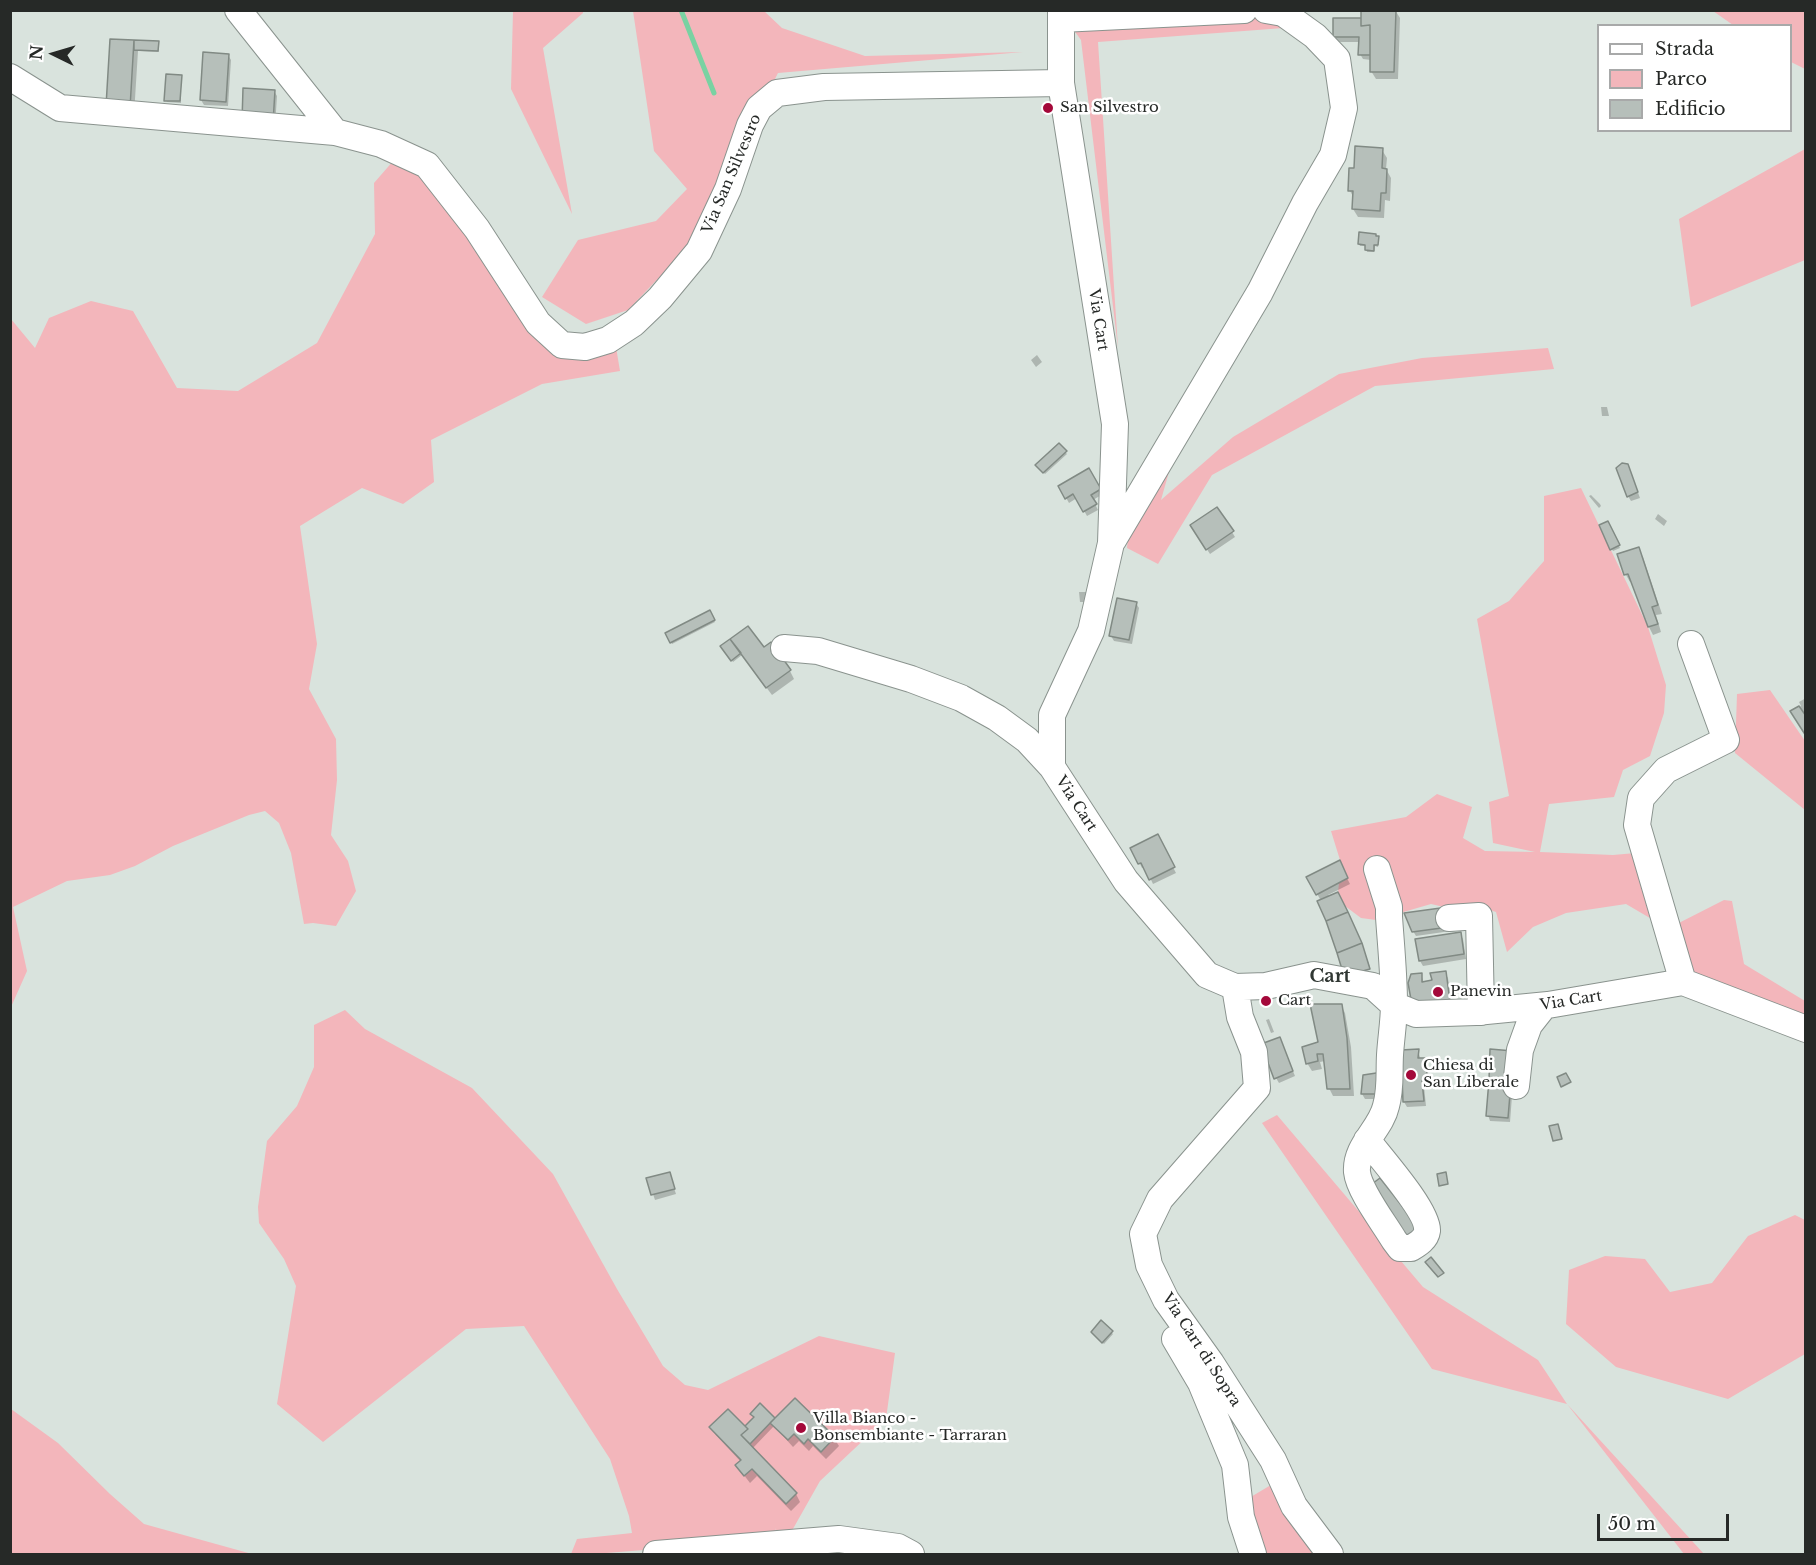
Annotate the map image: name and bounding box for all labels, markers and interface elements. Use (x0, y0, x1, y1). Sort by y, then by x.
north arrow (24, 24, 84, 84)
legend (1597, 24, 1792, 132)
text: Strada (1655, 38, 1714, 60)
text: N (25, 44, 47, 61)
text: Parco (1655, 68, 1707, 90)
text: Edificio (1655, 98, 1726, 120)
place label: San Silvestro (1060, 99, 1159, 117)
marker: San Silvestro (1041, 101, 1055, 115)
street label: Via San Silvestro (699, 111, 765, 237)
street label: Via Cart (1084, 288, 1112, 352)
street label: Via Cart (1051, 773, 1101, 835)
district label: Cart (1310, 966, 1350, 988)
place label: Panevin (1450, 983, 1512, 1001)
marker: Panevin (1431, 985, 1445, 999)
street label: Via Cart (1539, 987, 1603, 1015)
place label: Cart (1278, 992, 1311, 1010)
marker: Cart (1259, 994, 1273, 1008)
place label: Chiesa di San Liberale (1423, 1057, 1519, 1092)
marker: Chiesa di San Liberale (1404, 1068, 1418, 1082)
street label: Via Cart di Sopra (1158, 1290, 1244, 1410)
place label: Villa Bianco - Bonsembiante - Tarraran (813, 1410, 1007, 1445)
marker: Villa Bianco - Bonsembiante - Tarraran (794, 1421, 808, 1435)
scale bar (1600, 1502, 1732, 1540)
text: 50 m (1608, 1513, 1656, 1535)

